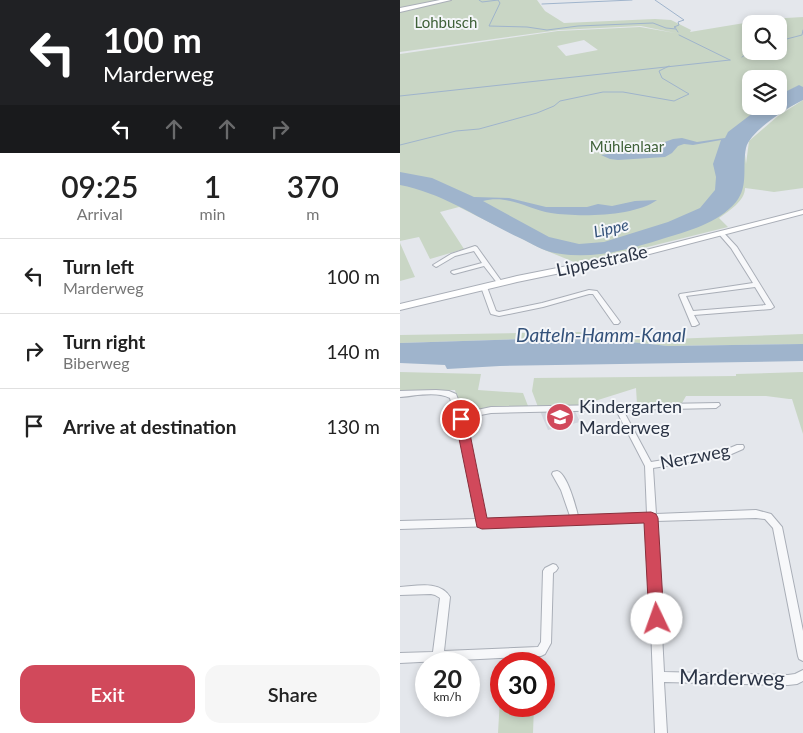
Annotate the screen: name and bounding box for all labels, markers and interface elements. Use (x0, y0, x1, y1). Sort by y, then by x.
park label: Lohbusch (415, 13, 477, 31)
map controls (742, 15, 787, 115)
button: search (742, 15, 787, 60)
text: 100 m (103, 18, 202, 60)
icon: left (20, 20, 85, 85)
text: Marderweg (103, 60, 214, 87)
button: layers (742, 70, 787, 115)
icon: left (107, 115, 135, 143)
icon: ahead (160, 115, 188, 143)
icon: ahead (213, 115, 241, 143)
icon: right (266, 115, 294, 143)
park label: Mühlenlaar (590, 137, 665, 155)
text: 09:25 (61, 168, 138, 204)
text: 1 (204, 168, 221, 204)
text: 370 (287, 168, 339, 204)
text: Arrival (77, 204, 123, 223)
text: min (200, 204, 225, 223)
text: m (306, 204, 319, 223)
water label: Lippe (591, 214, 631, 241)
street label: Lippestraße (554, 240, 649, 280)
text: Turn left (63, 255, 134, 278)
icon: left (20, 262, 48, 290)
text: 100 m (326, 265, 380, 288)
text: Marderweg (63, 278, 144, 297)
water label: Datteln-Hamm-Kanal (516, 323, 686, 346)
text: Turn right (63, 330, 145, 353)
icon: right (20, 337, 48, 365)
text: 140 m (326, 340, 380, 363)
text: Biberweg (63, 353, 129, 372)
place label: Kindergarten Marderweg (579, 395, 682, 438)
pin (440, 398, 482, 440)
school or university icon: Kindergarten Marderweg (545, 402, 575, 432)
icon: arrive (447, 405, 475, 433)
icon: arrive (20, 412, 48, 440)
text: Arrive at destination (63, 415, 236, 438)
text: 130 m (326, 415, 380, 438)
street label: Nerzweg (658, 438, 732, 474)
position arrow (630, 592, 682, 644)
speed limit sign: 30 (490, 652, 555, 717)
text: 20 (433, 663, 462, 693)
street label: Marderweg (679, 663, 785, 690)
button: Exit (20, 665, 195, 723)
button: Share (205, 665, 380, 723)
text: km/h (433, 689, 462, 704)

